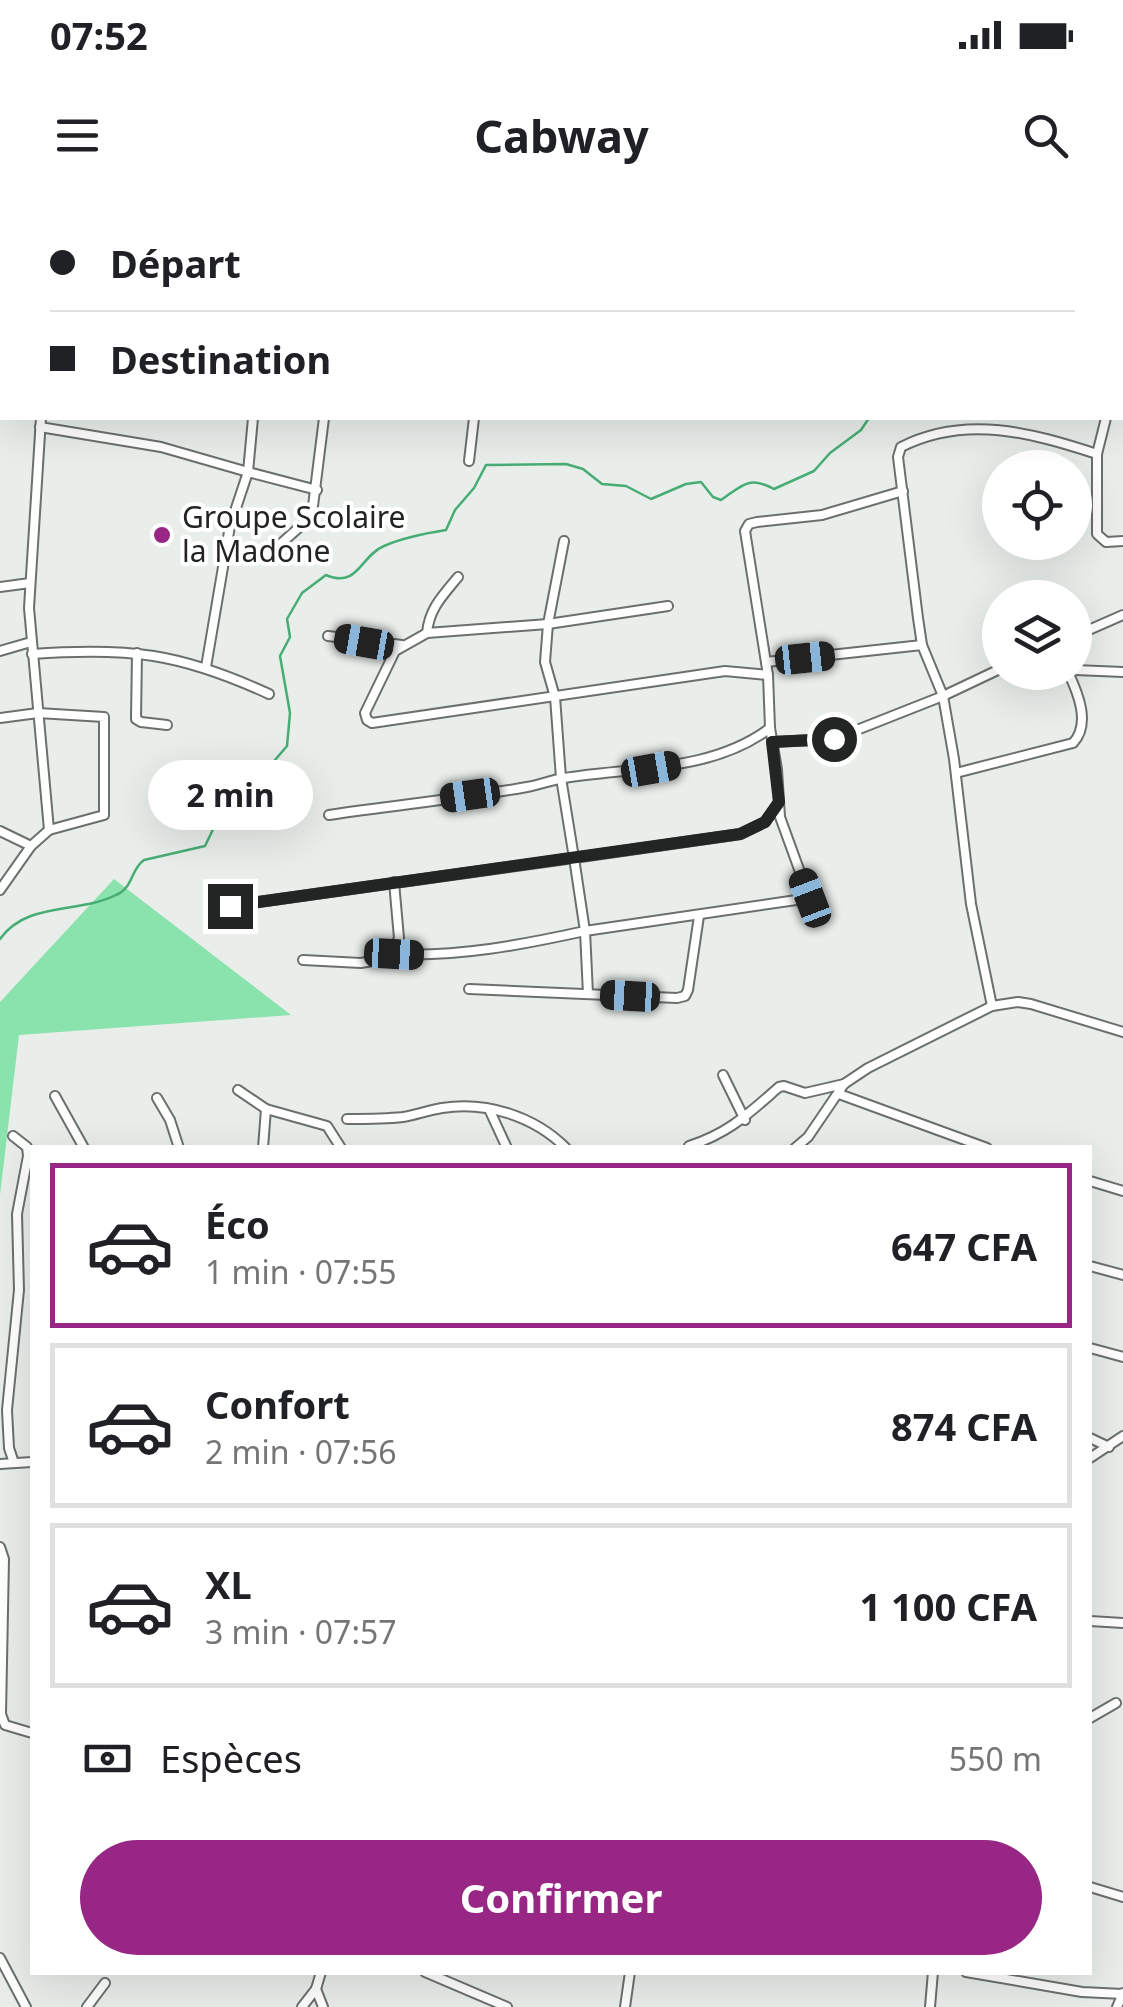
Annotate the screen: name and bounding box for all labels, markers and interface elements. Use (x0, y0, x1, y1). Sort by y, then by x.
text: 07:52 (50, 9, 148, 61)
text: Cabway (474, 105, 649, 166)
icon: menu (50, 108, 105, 163)
icon: search (1018, 108, 1073, 163)
text: Départ (110, 237, 241, 289)
text: Destination (110, 333, 331, 385)
map controls (982, 450, 1092, 690)
button: locate (982, 450, 1092, 560)
place label: Groupe Scolaire la Madone (182, 496, 406, 571)
marker: Groupe Scolaire la Madone (151, 524, 173, 546)
button: layers (982, 580, 1092, 690)
car (332, 622, 396, 662)
car (774, 640, 836, 676)
route start (812, 717, 857, 762)
car (619, 749, 683, 789)
callout: 2 min (148, 761, 312, 831)
text: 2 min (186, 773, 275, 816)
car (438, 776, 502, 814)
car (785, 865, 835, 931)
route end (208, 884, 253, 929)
car (363, 937, 425, 971)
car (599, 979, 661, 1013)
text: Éco (205, 1198, 270, 1250)
icon: car (85, 1201, 175, 1291)
text: 647 CFA (891, 1220, 1037, 1272)
text: 1 min · 07:55 (205, 1250, 397, 1293)
text: Confort (205, 1378, 350, 1430)
icon: car (85, 1381, 175, 1471)
text: 874 CFA (891, 1400, 1037, 1452)
text: 2 min · 07:56 (205, 1430, 397, 1473)
text: XL (205, 1558, 252, 1610)
icon: car (85, 1561, 175, 1651)
text: 1 100 CFA (860, 1580, 1037, 1632)
text: 3 min · 07:57 (205, 1610, 397, 1653)
icon: cash (80, 1731, 135, 1786)
text: Espèces (160, 1732, 302, 1784)
text: 550 m (949, 1737, 1042, 1780)
button: Confirmer (80, 1840, 1042, 1955)

